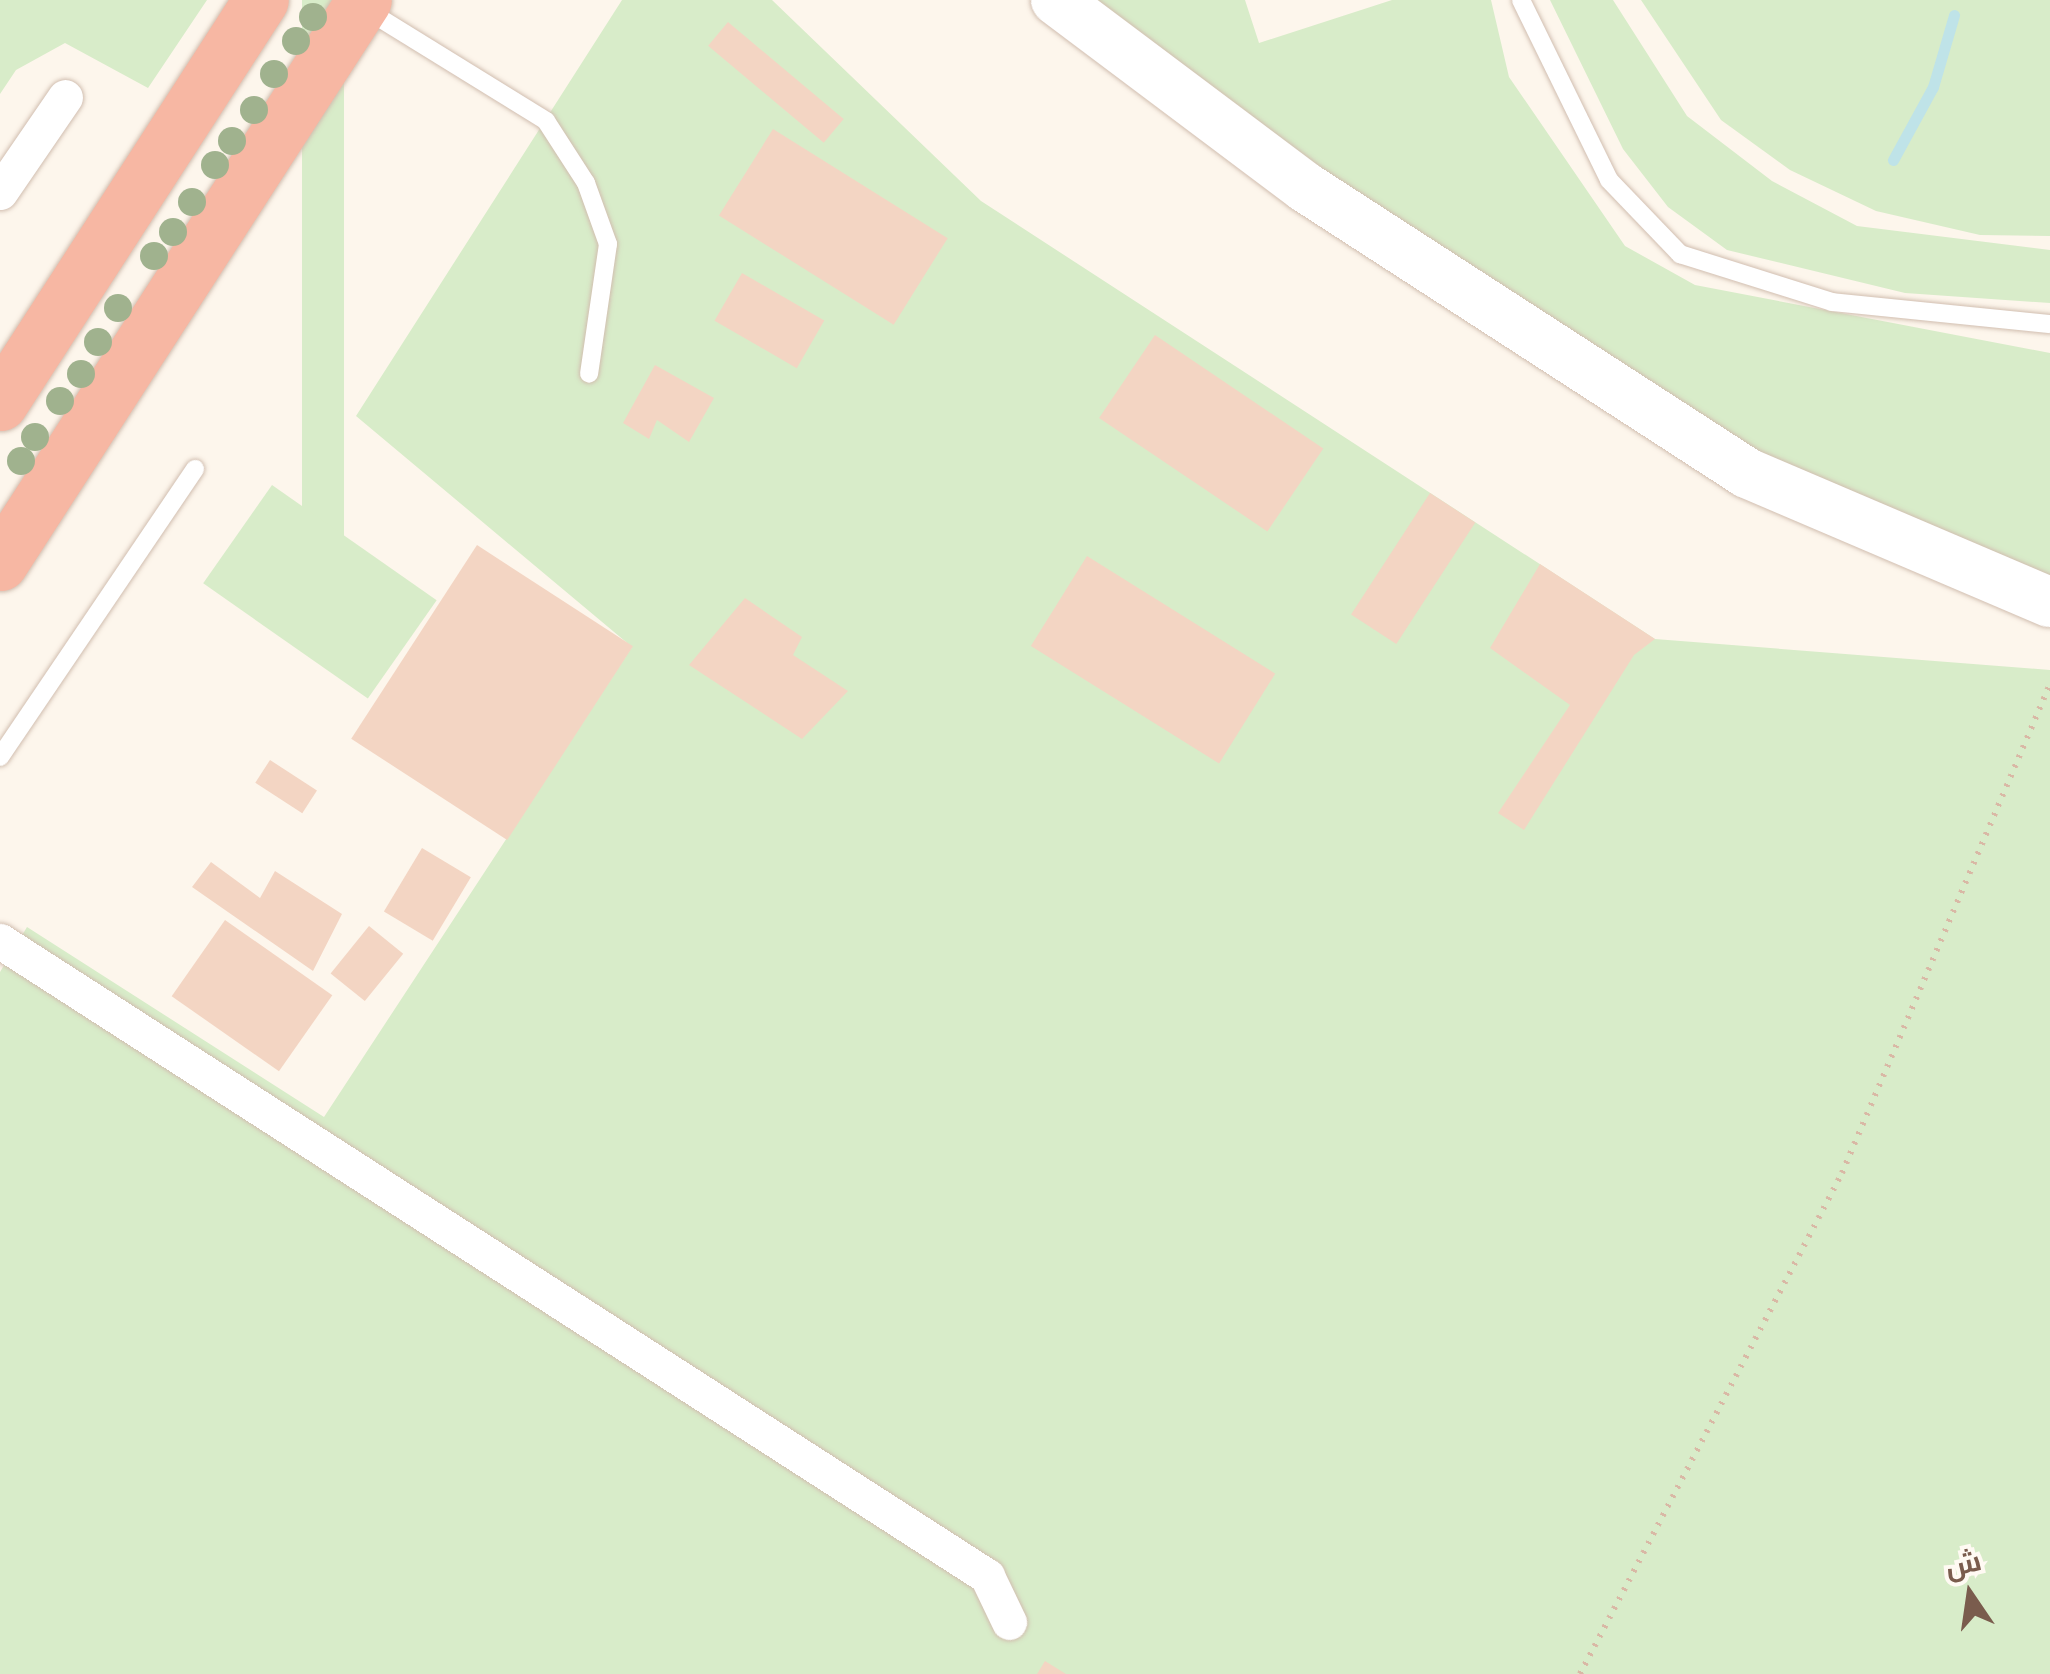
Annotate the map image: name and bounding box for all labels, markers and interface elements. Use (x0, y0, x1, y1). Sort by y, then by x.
north arrow (1920, 1544, 2020, 1644)
text: ش (1942, 1544, 1984, 1584)

